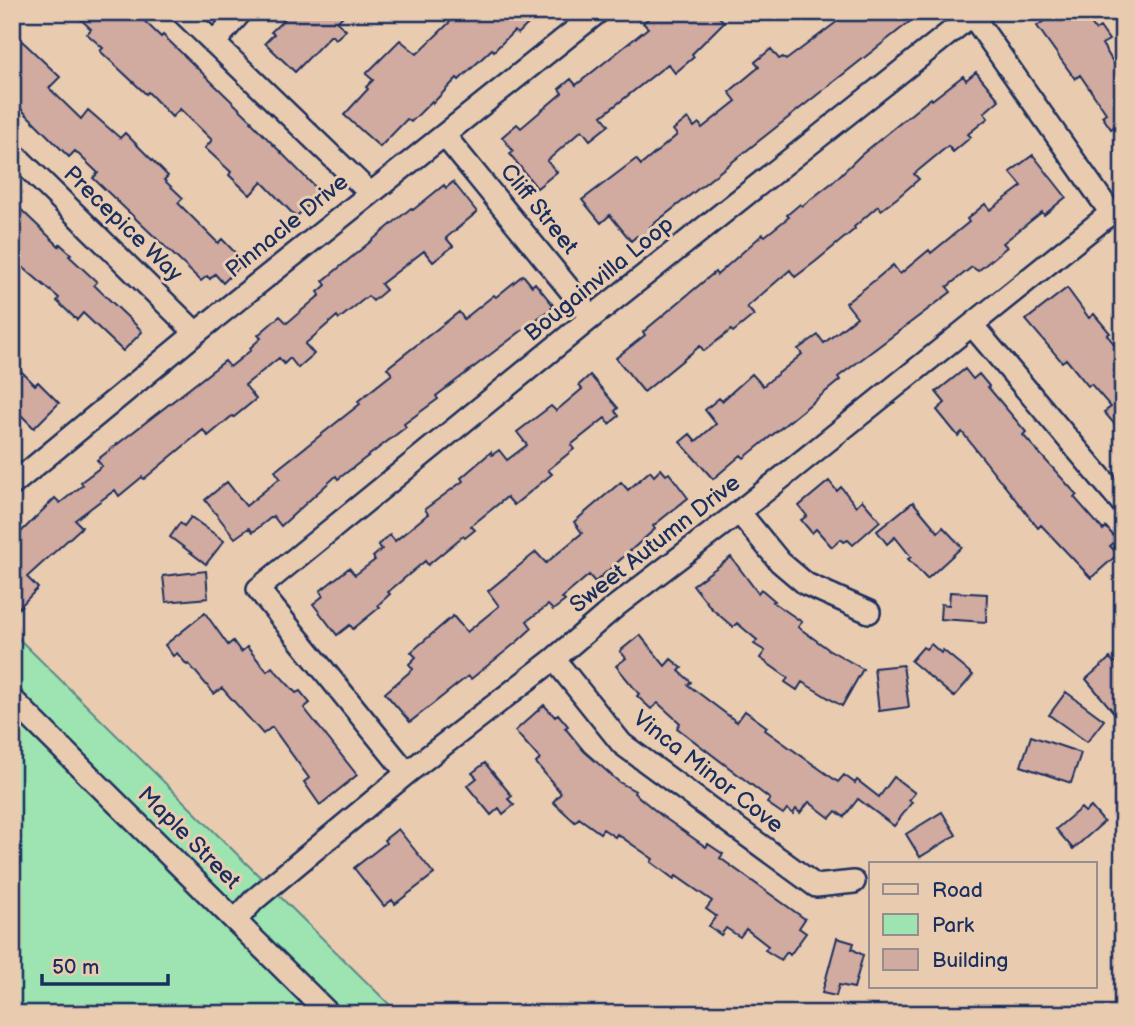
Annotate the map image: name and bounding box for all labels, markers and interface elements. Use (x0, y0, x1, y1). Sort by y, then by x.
street label: Cliff Street (494, 158, 584, 260)
street label: Precepice Way (58, 160, 189, 288)
street label: Pinnacle Drive (220, 168, 354, 284)
street label: Bougainvilla Loop (519, 210, 679, 348)
street label: Sweet Autumn Drive (564, 469, 746, 619)
street label: Vinca Minor Cove (627, 704, 789, 840)
street label: Maple Street (132, 781, 246, 895)
legend (869, 862, 1096, 988)
text: Road (932, 878, 983, 903)
text: Park (932, 913, 975, 938)
scale bar (42, 942, 168, 986)
text: Building (932, 948, 1008, 973)
text: 50 m (52, 955, 99, 980)

